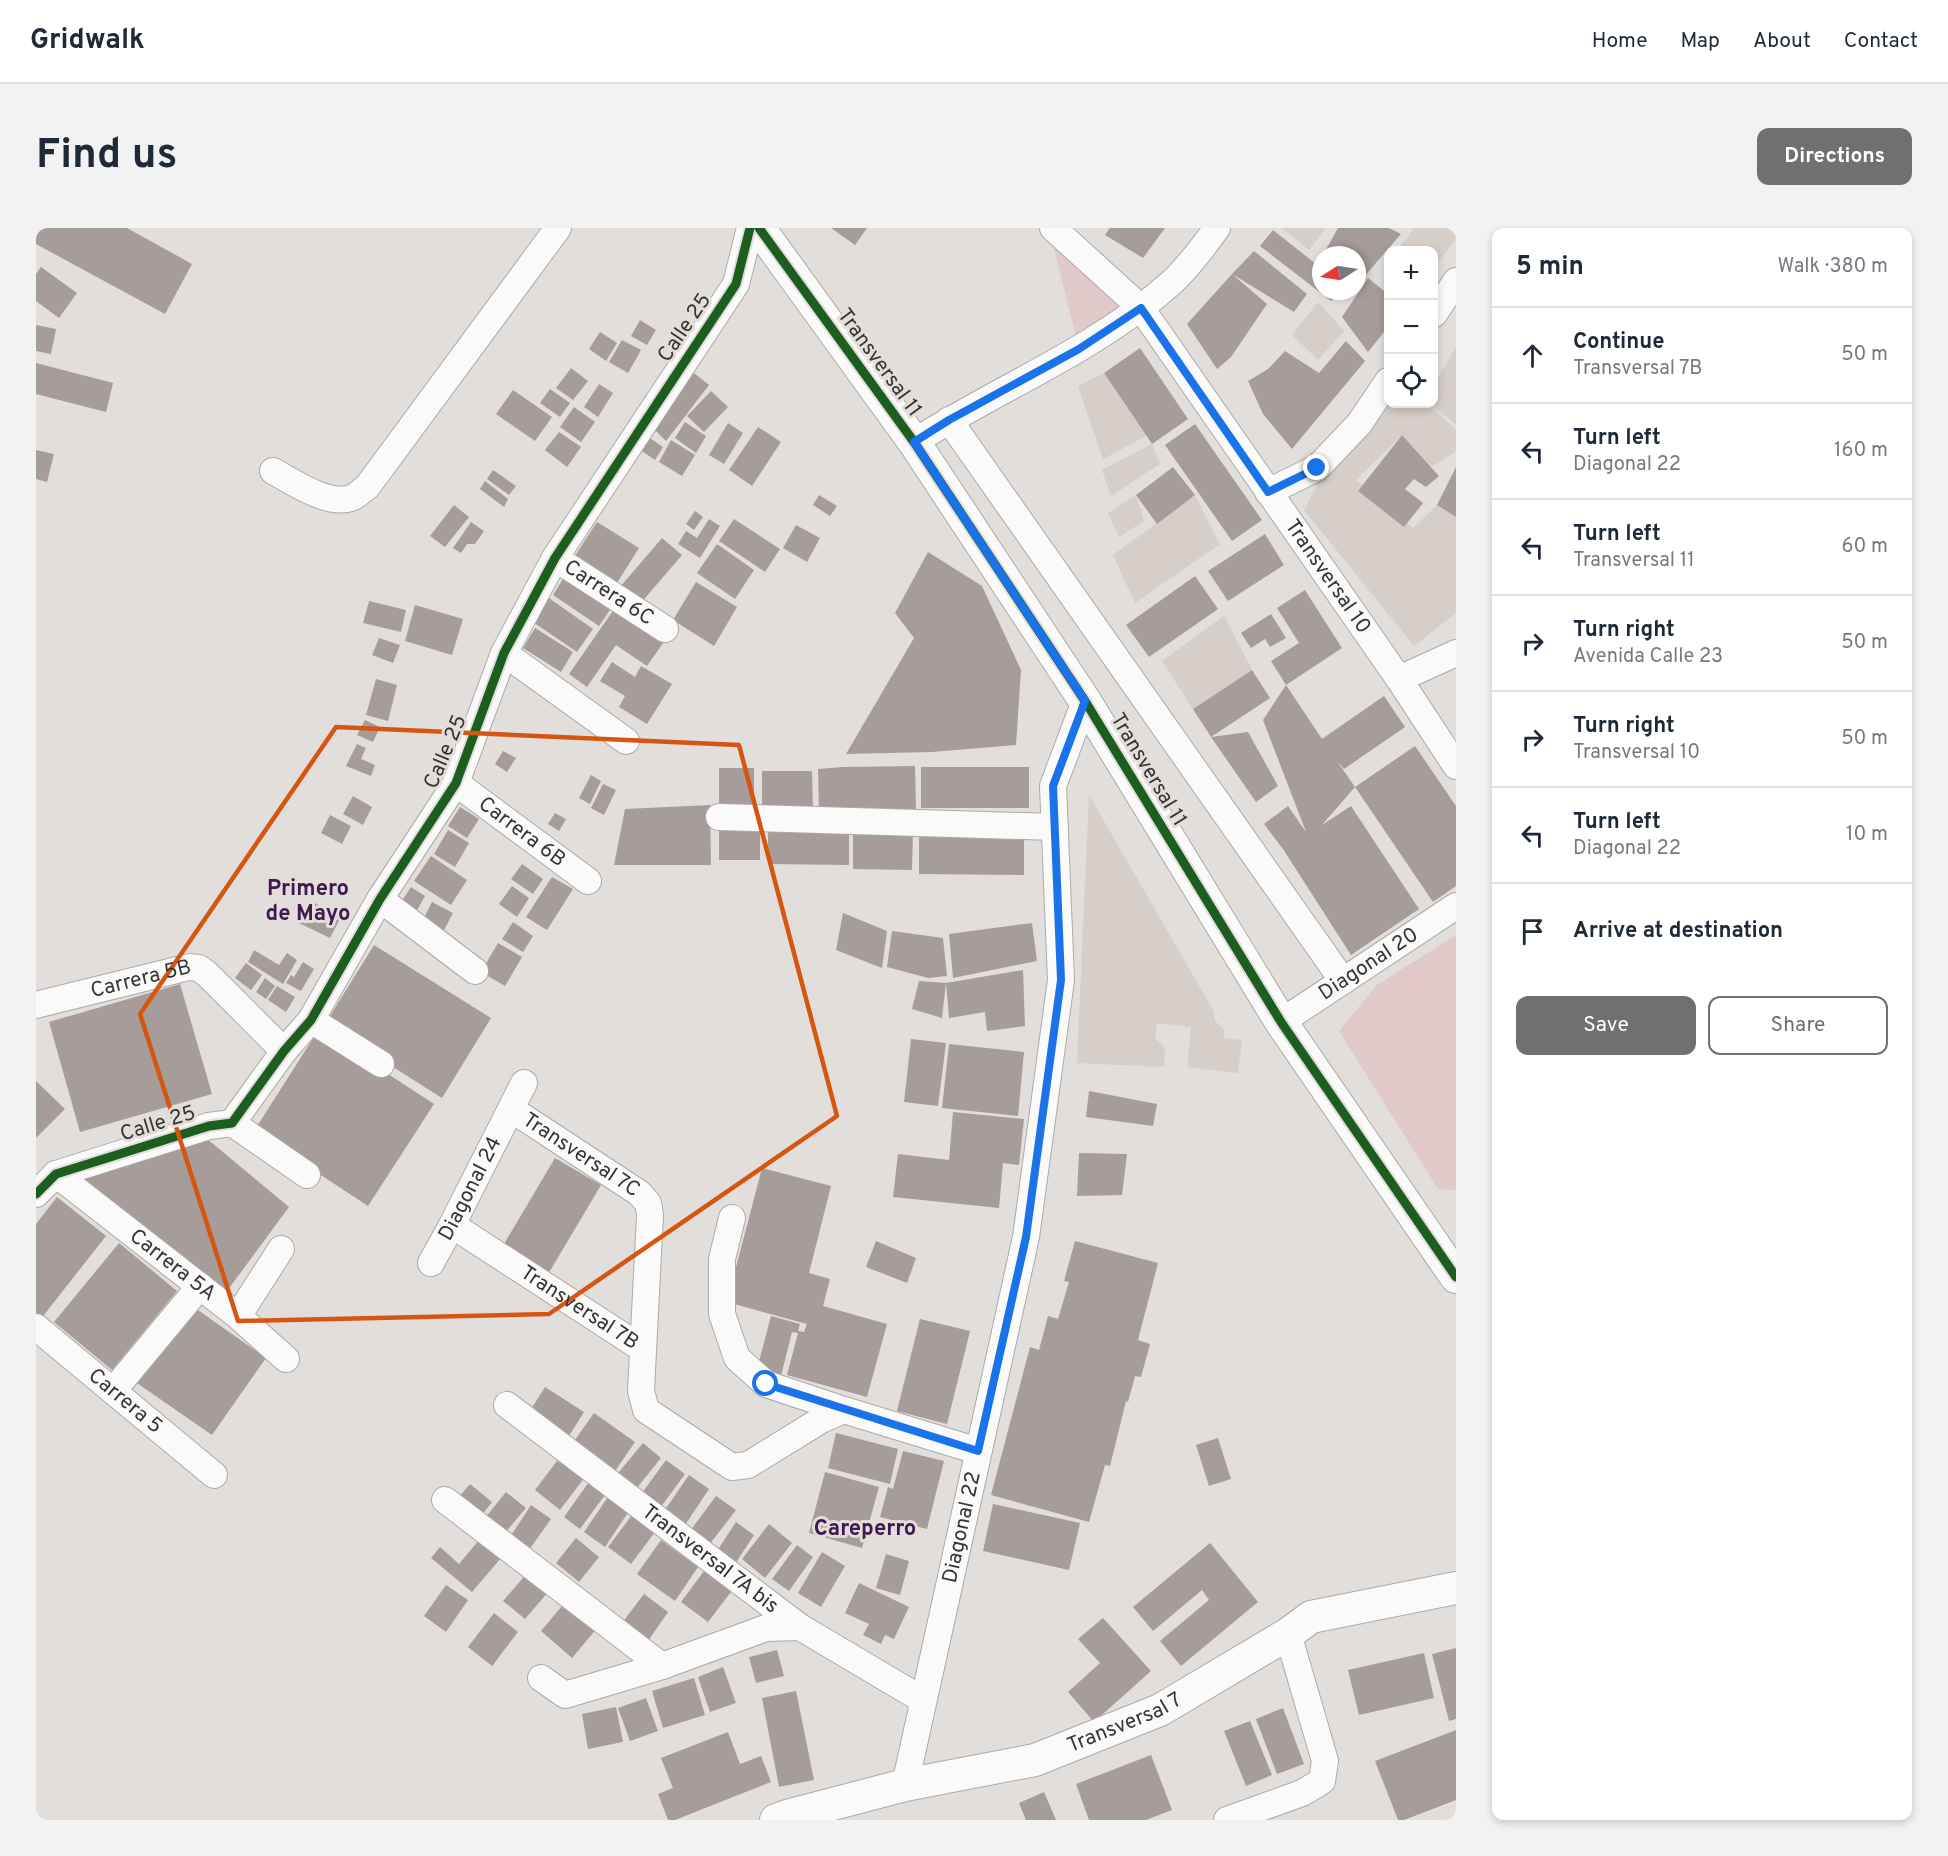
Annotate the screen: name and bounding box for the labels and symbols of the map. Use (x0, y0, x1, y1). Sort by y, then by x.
north arrow (1312, 246, 1366, 300)
street label: Calle 25 (652, 288, 718, 368)
street label: Transversal 11 (831, 303, 927, 423)
route end (1303, 454, 1329, 480)
street label: Transversal 10 (1279, 514, 1377, 639)
street label: Carrera 6C (559, 554, 659, 632)
street label: Transversal 11 (1104, 708, 1192, 832)
street label: Calle 25 (418, 711, 474, 793)
street label: Carrera 6B (473, 791, 571, 873)
district label: Primero de Mayo (265, 876, 351, 928)
street label: Diagonal 20 (1313, 921, 1424, 1007)
street label: Carrera 5B (88, 953, 194, 1004)
street label: Calle 25 (117, 1100, 199, 1148)
street label: Transversal 7C (517, 1107, 645, 1203)
street label: Diagonal 24 (432, 1132, 508, 1246)
street label: Carrera 5A (124, 1223, 222, 1307)
street label: Transversal 7B (515, 1259, 644, 1356)
street label: Carrera 5 (82, 1362, 168, 1440)
route start (752, 1370, 778, 1396)
street label: Diagonal 22 (936, 1469, 987, 1586)
street label: Transversal 7A bis (636, 1498, 784, 1620)
district label: Careperro (814, 1516, 916, 1543)
street label: Transversal 7 (1063, 1686, 1187, 1759)

